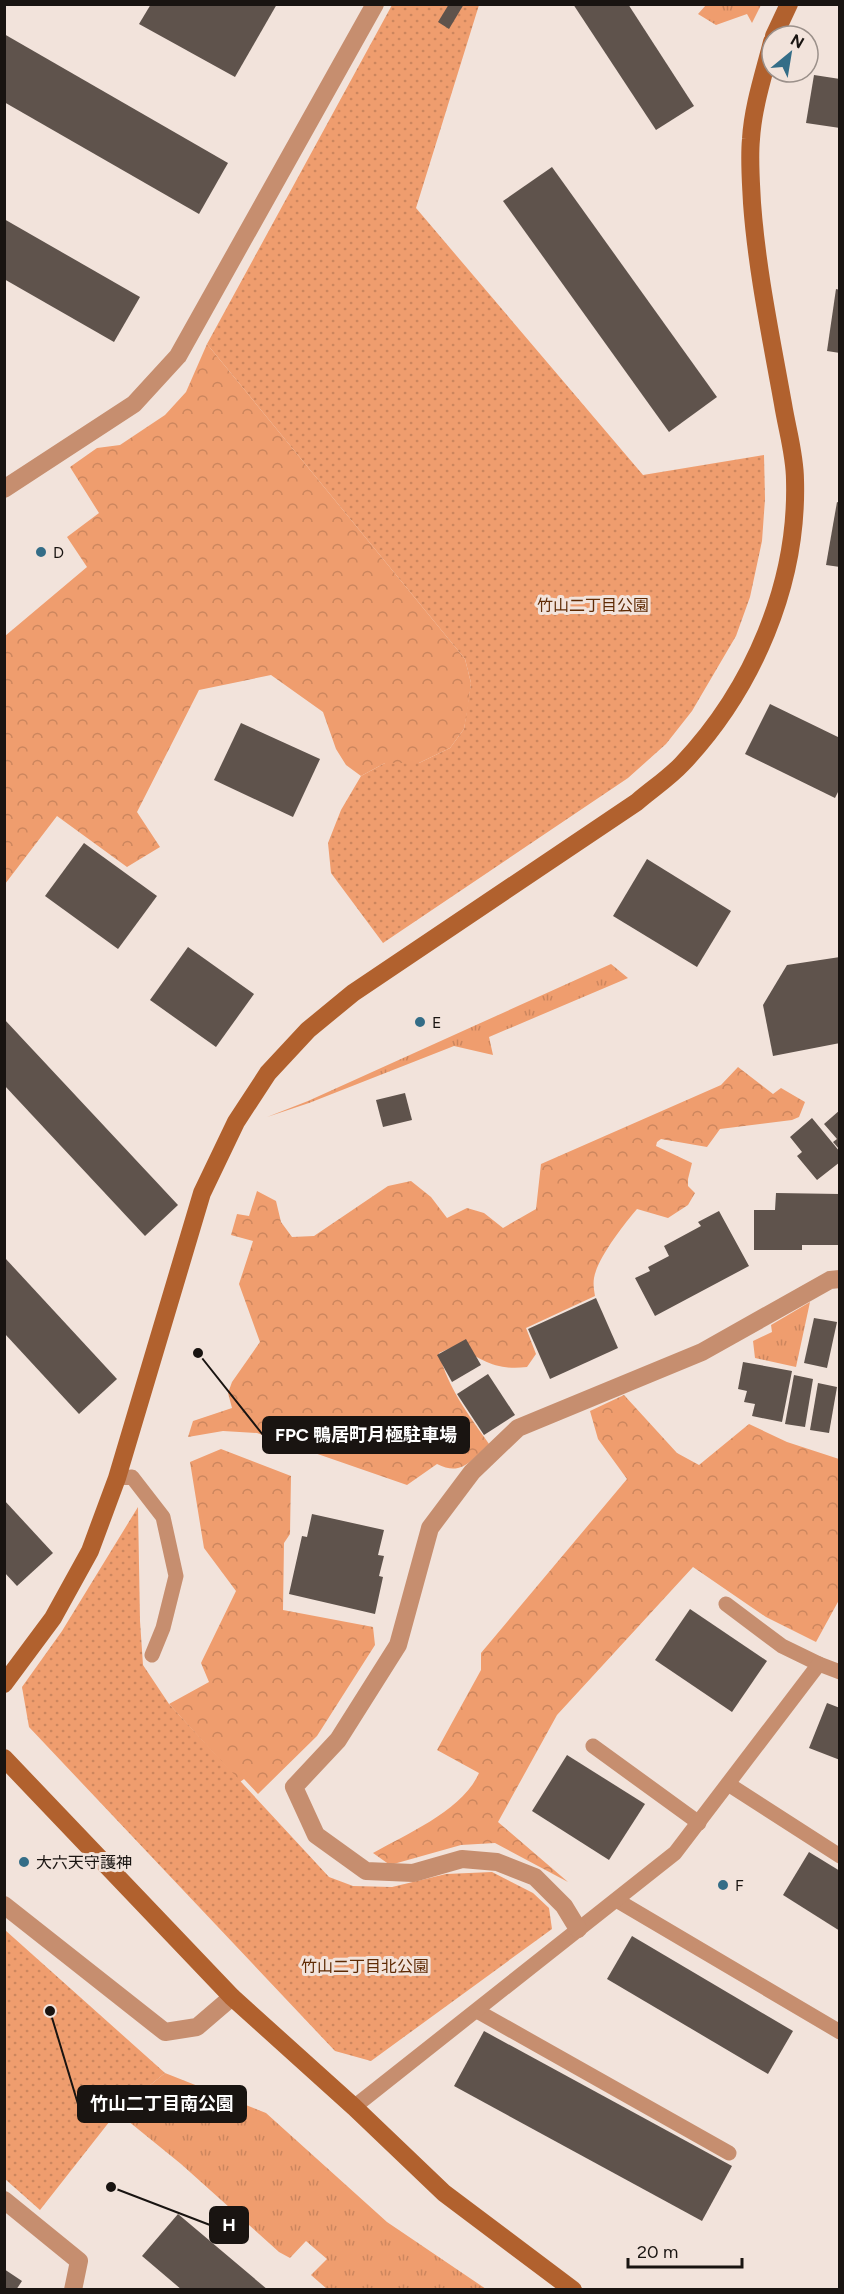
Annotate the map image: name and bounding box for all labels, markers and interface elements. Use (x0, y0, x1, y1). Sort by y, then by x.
north arrow (760, 24, 820, 84)
text: N (787, 30, 807, 53)
place label: D (53, 543, 64, 562)
marker: D (34, 545, 48, 559)
park label: 竹山二丁目公園 (537, 596, 649, 615)
place label: E (432, 1013, 441, 1032)
marker: E (413, 1015, 427, 1029)
callout: FPC 鴨居町月極駐車場 (263, 1417, 469, 1453)
text: FPC 鴨居町月極駐車場 (275, 1424, 457, 1446)
place label: 大六天守護神 (36, 1853, 132, 1872)
marker: 大六天守護神 (17, 1855, 31, 1869)
place label: F (735, 1876, 744, 1895)
marker: F (716, 1878, 730, 1892)
park label: 竹山二丁目北公園 (301, 1957, 429, 1976)
callout: 竹山二丁目南公園 (78, 2086, 246, 2122)
text: 竹山二丁目南公園 (90, 2093, 234, 2115)
callout: H (210, 2207, 248, 2243)
text: H (222, 2214, 236, 2236)
scale bar (628, 2231, 742, 2269)
text: 20 m (637, 2241, 678, 2263)

